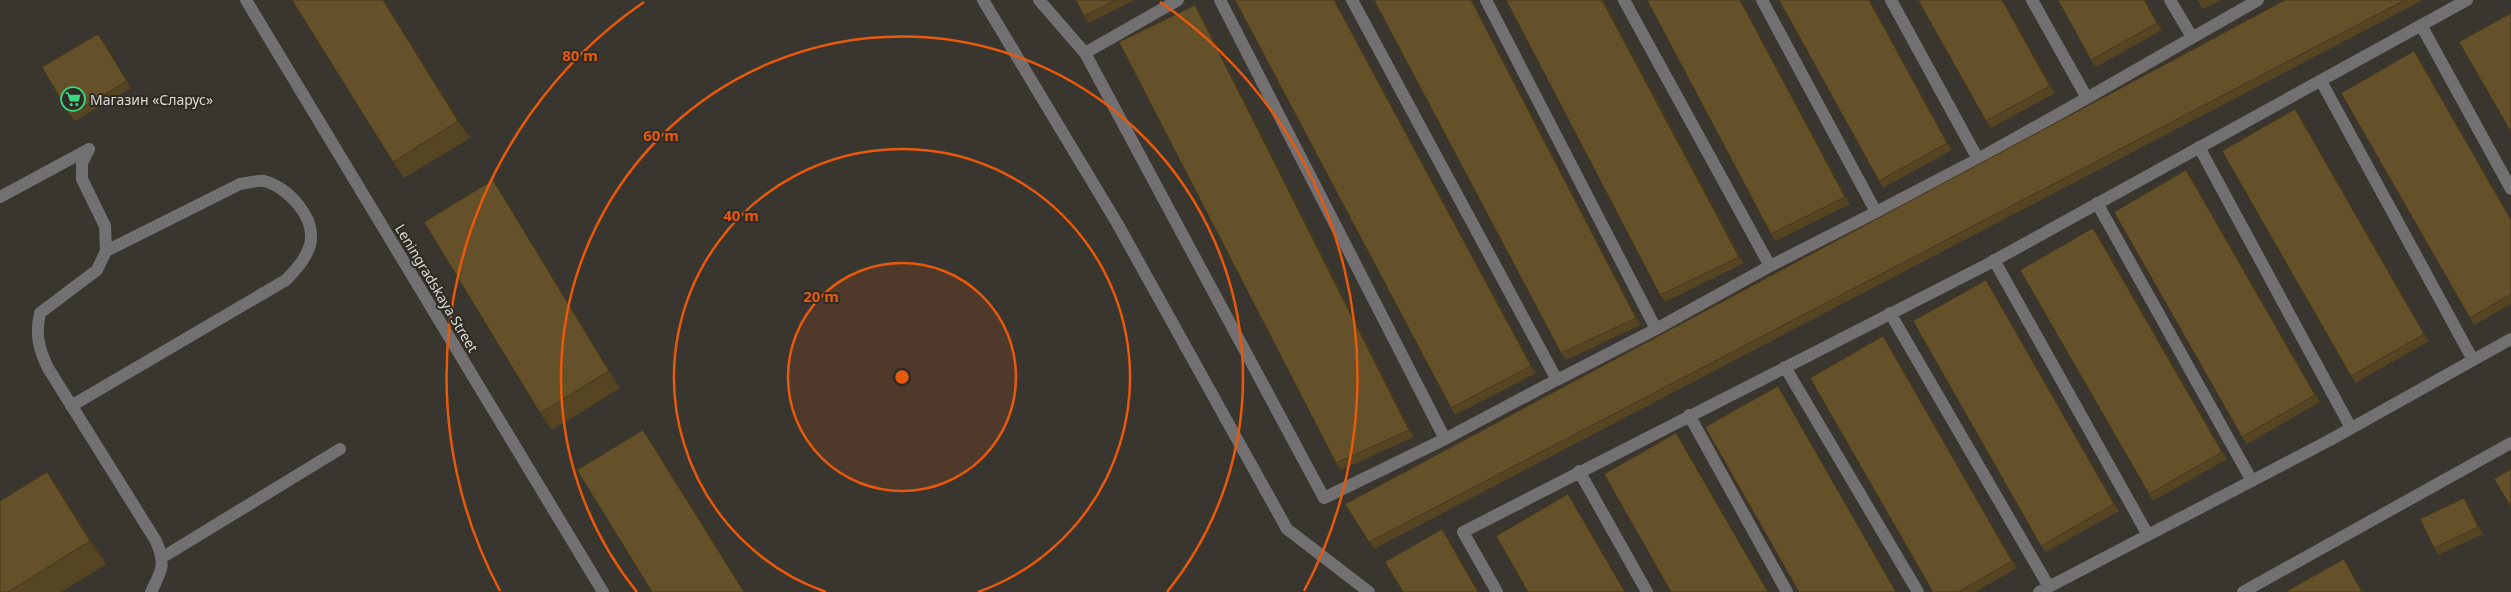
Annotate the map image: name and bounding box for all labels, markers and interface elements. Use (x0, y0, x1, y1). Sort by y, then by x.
text: 80 m (562, 45, 598, 65)
supermarket icon: Магазин «Сларус» (60, 86, 86, 112)
place label: Магазин «Сларус» (90, 90, 213, 109)
text: 60 m (643, 125, 679, 145)
text: 40 m (723, 205, 759, 225)
street label: Leningradskaya Street (391, 220, 483, 356)
text: 20 m (803, 286, 839, 306)
centre of rings (893, 368, 911, 386)

